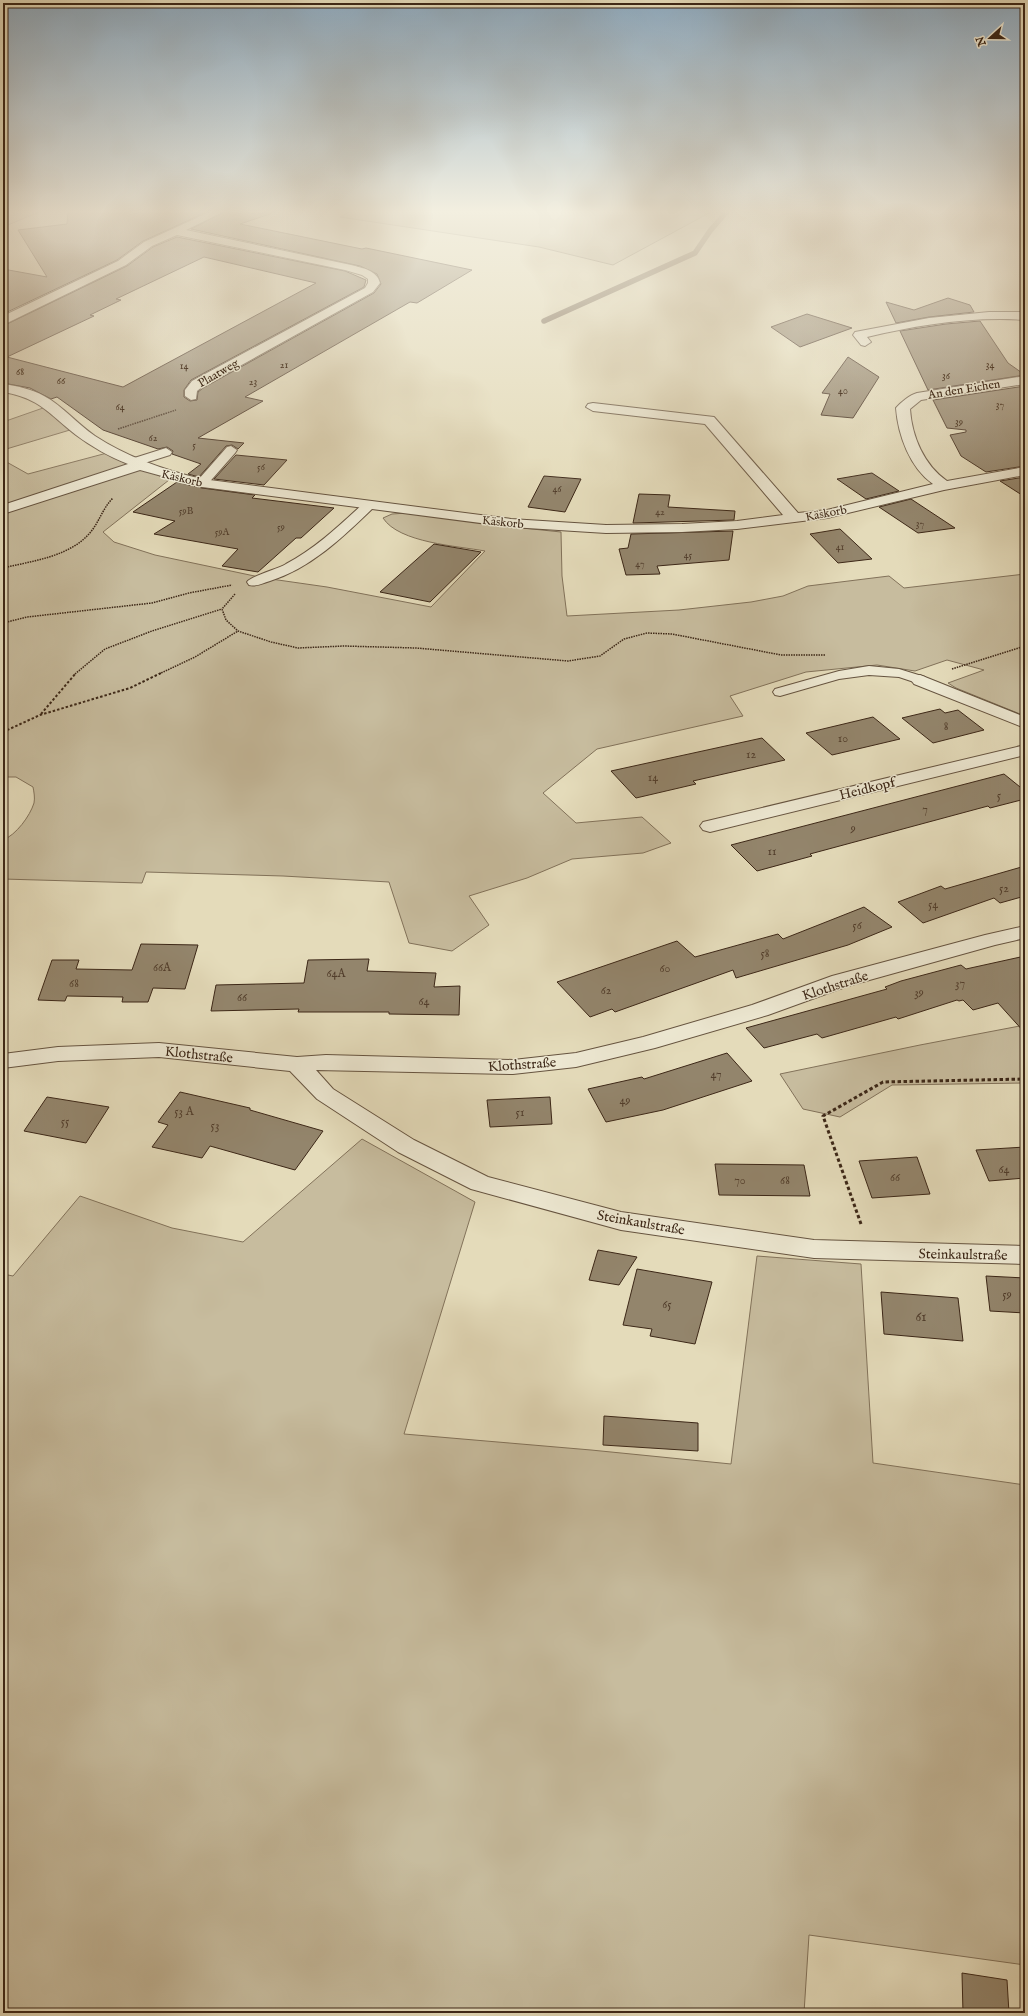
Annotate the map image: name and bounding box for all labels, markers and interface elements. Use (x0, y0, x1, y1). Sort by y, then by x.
north arrow (970, 18, 1010, 58)
text: N (973, 34, 990, 49)
street label: Plaatweg (195, 356, 242, 391)
house number: 21 (280, 359, 288, 372)
house number: 34 (986, 359, 994, 372)
house number: 14 (180, 360, 188, 373)
house number: 68 (16, 366, 24, 379)
house number: 36 (942, 370, 951, 383)
house number: 66 (57, 375, 66, 388)
house number: 23 (249, 376, 257, 389)
street label: An den Eichen (926, 376, 1002, 403)
house number: 40 (838, 385, 848, 398)
house number: 37 (996, 399, 1005, 412)
house number: 64 (115, 401, 125, 414)
house number: 39 (955, 416, 963, 429)
house number: 62 (149, 432, 158, 445)
house number: 5 (192, 439, 196, 452)
house number: 56 (257, 461, 266, 474)
street label: Käskorb (160, 466, 204, 490)
house number: 46 (552, 483, 562, 496)
street label: Käskorb (804, 502, 848, 525)
house number: 59B (179, 505, 194, 518)
house number: 42 (655, 506, 665, 519)
street label: Käskorb (481, 513, 524, 532)
house number: 37 (916, 518, 925, 531)
house number: 59 (277, 521, 285, 534)
house number: 59A (215, 526, 230, 539)
house number: 41 (836, 541, 845, 554)
house number: 45 (684, 549, 693, 562)
house number: 47 (635, 558, 645, 571)
house number: 8 (944, 719, 949, 734)
house number: 10 (838, 731, 848, 746)
house number: 12 (746, 747, 756, 762)
house number: 14 (648, 770, 658, 785)
street label: Heidkopf (837, 773, 900, 805)
house number: 5 (997, 788, 1002, 803)
house number: 7 (922, 802, 928, 817)
house number: 9 (849, 821, 856, 836)
house number: 11 (768, 844, 776, 859)
house number: 52 (999, 881, 1009, 896)
house number: 54 (928, 897, 938, 912)
house number: 56 (852, 918, 863, 933)
house number: 58 (760, 946, 770, 961)
house number: 66A (153, 960, 172, 975)
house number: 60 (660, 961, 671, 976)
house number: 64A (326, 966, 346, 981)
street label: Klothstraße (800, 967, 871, 1005)
house number: 68 (69, 976, 79, 991)
house number: 37 (955, 976, 965, 991)
house number: 62 (601, 983, 612, 998)
house number: 39 (914, 985, 924, 1000)
house number: 66 (237, 990, 248, 1005)
house number: 64 (419, 994, 430, 1009)
street label: Klothstraße (164, 1042, 234, 1068)
street label: Klothstraße (487, 1054, 557, 1076)
house number: 47 (710, 1067, 722, 1082)
house number: 49 (619, 1093, 631, 1108)
house number: 53 A (174, 1104, 195, 1119)
house number: 51 (516, 1105, 524, 1120)
house number: 55 (61, 1114, 70, 1129)
house number: 53 (211, 1118, 219, 1133)
house number: 64 (999, 1162, 1010, 1177)
house number: 66 (890, 1170, 901, 1185)
house number: 70 (734, 1173, 746, 1188)
house number: 68 (780, 1173, 790, 1188)
street label: Steinkaulstraße (596, 1206, 687, 1240)
street label: Steinkaulstraße (918, 1245, 1008, 1265)
house number: 59 (1002, 1287, 1012, 1302)
house number: 65 (662, 1297, 672, 1312)
house number: 61 (915, 1308, 927, 1326)

